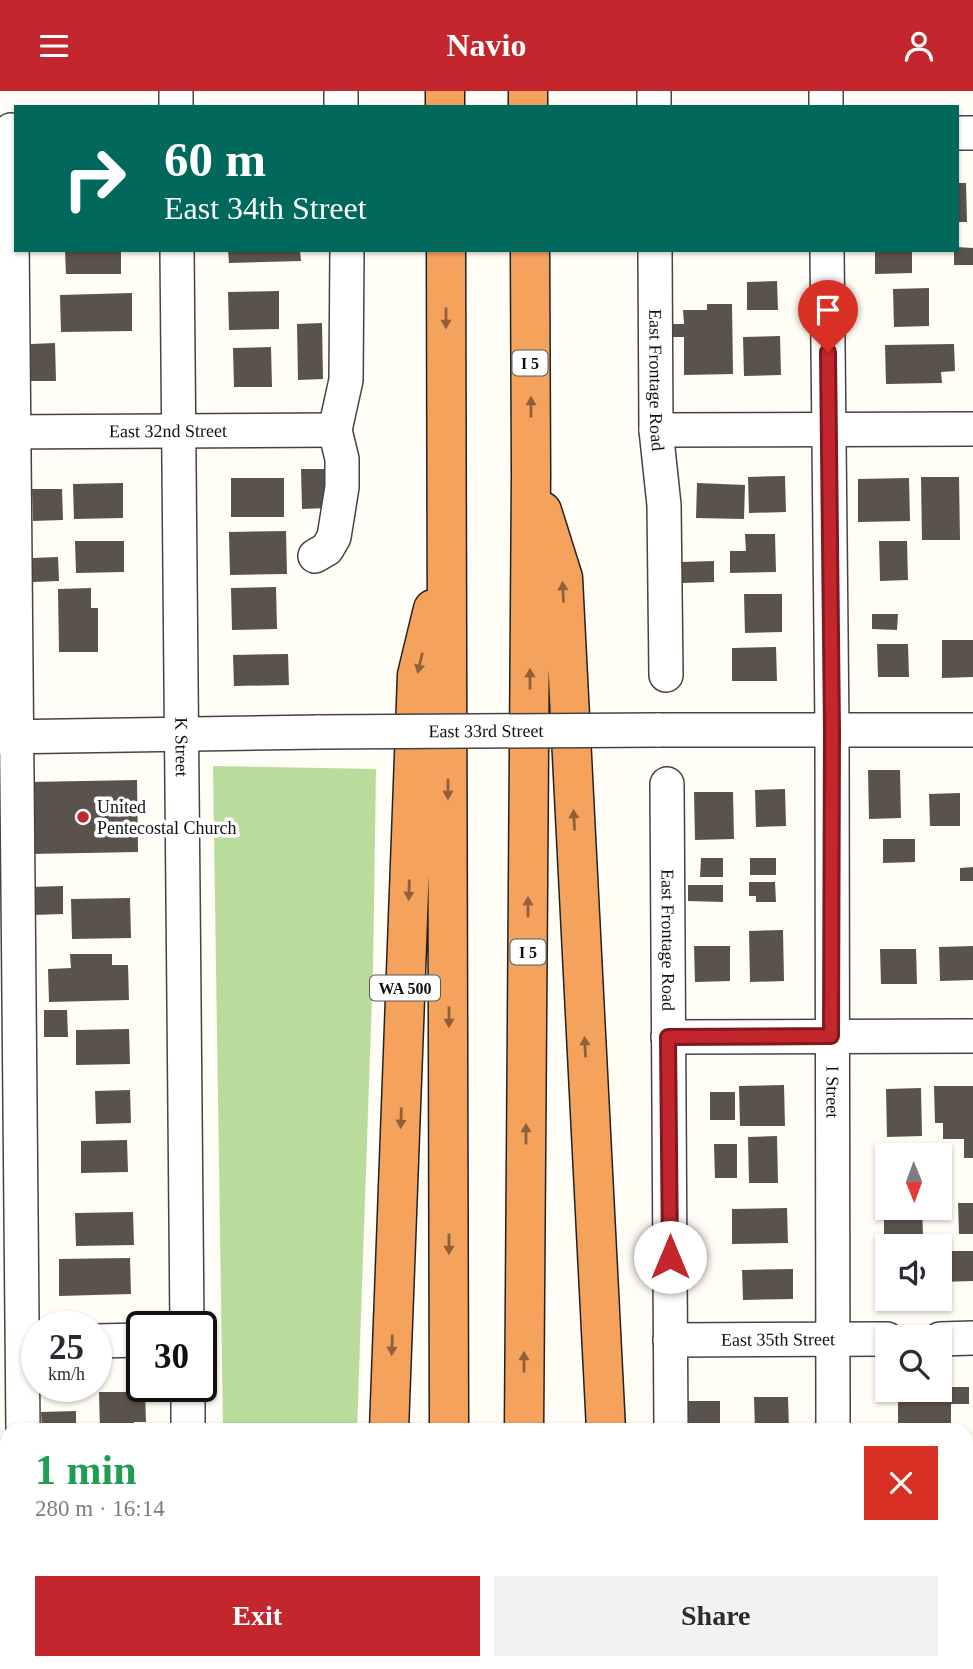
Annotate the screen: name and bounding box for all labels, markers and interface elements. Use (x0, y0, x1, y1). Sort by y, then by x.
icon: menu (35, 27, 73, 65)
text: Navio (447, 27, 527, 63)
icon: person (900, 27, 938, 65)
text: 60 m (164, 132, 266, 187)
icon: right (49, 133, 140, 224)
text: East 34th Street (164, 190, 367, 226)
pin (798, 280, 858, 352)
icon: arrive (809, 291, 847, 329)
one-way arrow (440, 308, 452, 330)
street label: East Frontage Road (645, 309, 668, 452)
road number: I 5 (512, 351, 548, 375)
one-way arrow (525, 396, 537, 418)
street label: East 32nd Street (109, 421, 227, 441)
one-way arrow (558, 581, 569, 603)
one-way arrow (414, 652, 425, 674)
one-way arrow (524, 668, 536, 690)
street label: K Street (171, 717, 192, 777)
street label: East 33rd Street (428, 721, 544, 741)
one-way arrow (442, 778, 454, 800)
place label: United Pentecostal Church (97, 797, 236, 838)
one-way arrow (569, 808, 580, 830)
marker: United Pentecostal Church (75, 809, 91, 825)
street label: East Frontage Road (658, 869, 678, 1011)
one-way arrow (403, 880, 415, 902)
one-way arrow (522, 895, 534, 917)
road number: I 5 (510, 939, 546, 965)
road number: WA 500 (370, 975, 440, 1000)
one-way arrow (443, 1006, 455, 1028)
one-way arrow (580, 1036, 591, 1058)
street label: I Street (822, 1066, 843, 1118)
one-way arrow (395, 1107, 406, 1129)
one-way arrow (520, 1123, 532, 1145)
north arrow (875, 1143, 952, 1220)
map controls (875, 1143, 952, 1402)
position arrow (633, 1220, 707, 1294)
one-way arrow (443, 1233, 455, 1255)
button: sound (875, 1234, 952, 1311)
speed limit sign: 30 (126, 1311, 217, 1402)
button: search (875, 1325, 952, 1402)
text: 25 (49, 1328, 84, 1367)
street label: East 35th Street (721, 1329, 835, 1350)
one-way arrow (387, 1334, 398, 1356)
one-way arrow (518, 1350, 530, 1372)
text: km/h (48, 1364, 85, 1384)
button: close (864, 1446, 938, 1520)
text: 1 min (35, 1447, 137, 1493)
text: 280 m · 16:14 (35, 1496, 165, 1521)
button: Exit (35, 1576, 480, 1656)
button: Share (494, 1576, 938, 1656)

